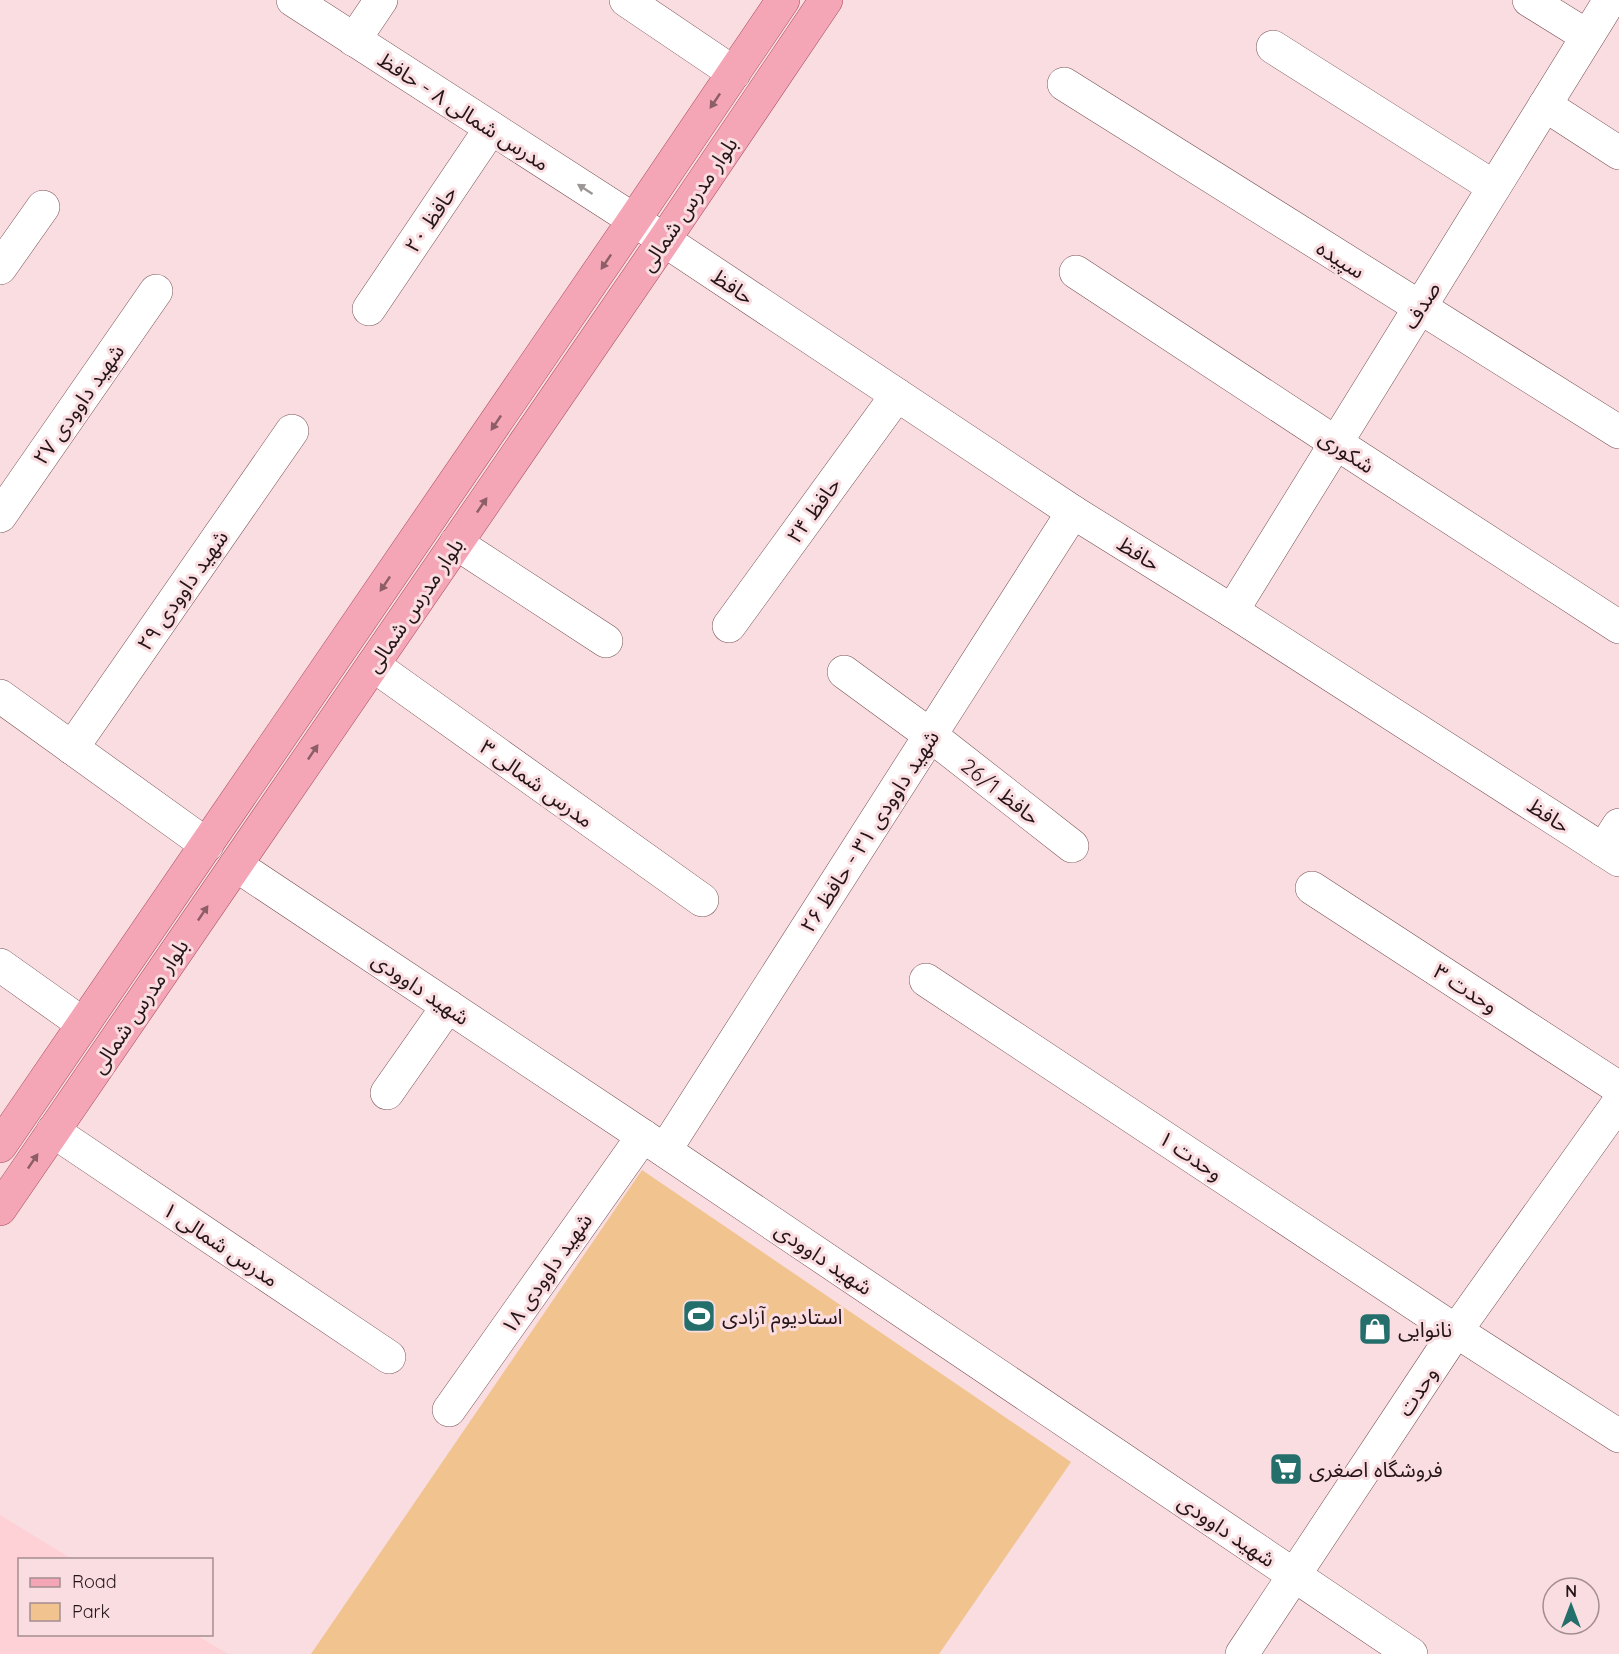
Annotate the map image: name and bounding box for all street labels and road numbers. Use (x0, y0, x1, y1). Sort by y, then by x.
street label: مدرس شمالی ۸ - حافظ (374, 46, 554, 176)
street label: بلوار مدرس شمالی (634, 132, 742, 276)
street label: حافظ ۲۰ (398, 181, 462, 257)
street label: سپیده (1312, 234, 1370, 285)
street label: حافظ (707, 263, 759, 309)
street label: صدف (1397, 277, 1445, 333)
street label: شهید داوودی ۲۷ (27, 339, 129, 469)
street label: شکوری (1314, 424, 1380, 478)
street label: حافظ ۲۴ (780, 472, 846, 548)
street label: شهید داوودی ۲۹ (131, 525, 233, 655)
street label: حافظ (1113, 530, 1165, 576)
street label: بلوار مدرس شمالی (360, 533, 468, 677)
street label: شهید داوودی ۳۱ - حافظ ۲۶ (794, 725, 944, 937)
street label: مدرس شمالی ۳ (475, 733, 599, 833)
street label: حافظ 26/1 (956, 752, 1046, 830)
street label: حافظ (1523, 792, 1575, 838)
street label: بلوار مدرس شمالی (85, 934, 193, 1078)
street label: شهید داوودی (367, 946, 475, 1030)
street label: وحدت ۳ (1429, 958, 1503, 1018)
street label: وحدت ۱ (1154, 1124, 1228, 1186)
street label: مدرس شمالی ۱ (158, 1196, 284, 1292)
street label: شهید داوودی ۱۸ (495, 1208, 597, 1338)
street label: شهید داوودی (770, 1216, 878, 1300)
street label: وحدت (1391, 1361, 1443, 1421)
street label: شهید داوودی (1173, 1488, 1281, 1572)

